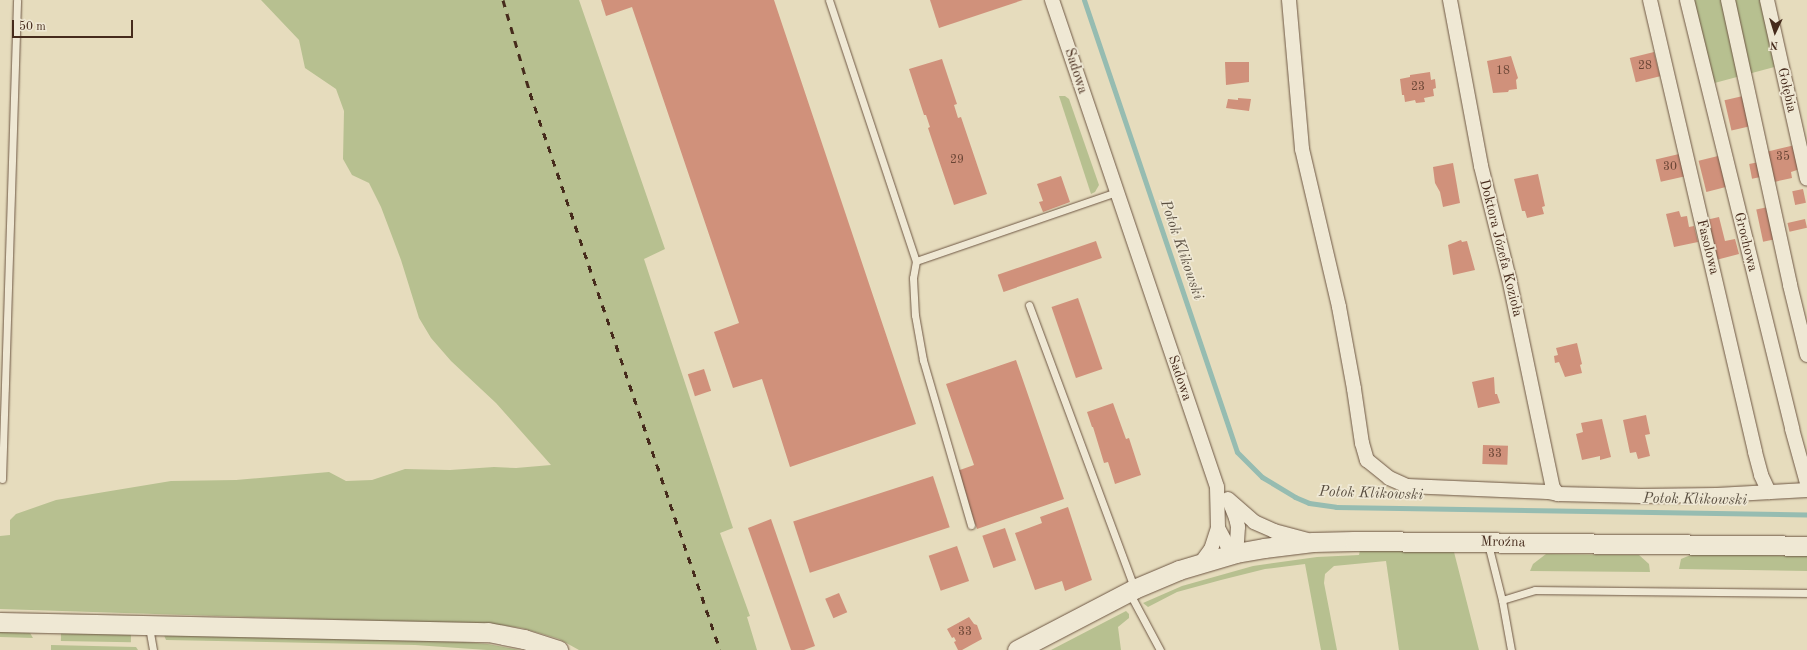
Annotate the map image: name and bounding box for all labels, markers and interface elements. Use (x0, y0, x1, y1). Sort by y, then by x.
scale bar (14, 12, 135, 38)
north arrow (1755, 12, 1795, 52)
text: 50 m (19, 21, 46, 33)
text: N (1770, 39, 1779, 50)
street label: Sadowa (1061, 46, 1091, 96)
house number: 28 (1638, 60, 1652, 74)
house number: 18 (1496, 65, 1510, 79)
street label: Gołębia (1774, 66, 1800, 114)
house number: 23 (1411, 81, 1425, 95)
house number: 35 (1776, 151, 1790, 165)
house number: 29 (950, 154, 964, 168)
house number: 30 (1663, 161, 1677, 175)
street label: Doktora Józefa Kozioła (1476, 177, 1526, 319)
water label: Potok Klikowski (1155, 198, 1207, 302)
street label: Grochowa (1731, 211, 1761, 273)
street label: Fasolowa (1693, 218, 1723, 276)
street label: Sadowa (1164, 353, 1196, 403)
house number: 33 (1488, 448, 1502, 462)
water label: Potok Klikowski (1319, 483, 1423, 505)
water label: Potok Klikowski (1643, 490, 1747, 510)
street label: Mroźna (1480, 533, 1526, 551)
house number: 33 (958, 626, 972, 640)

